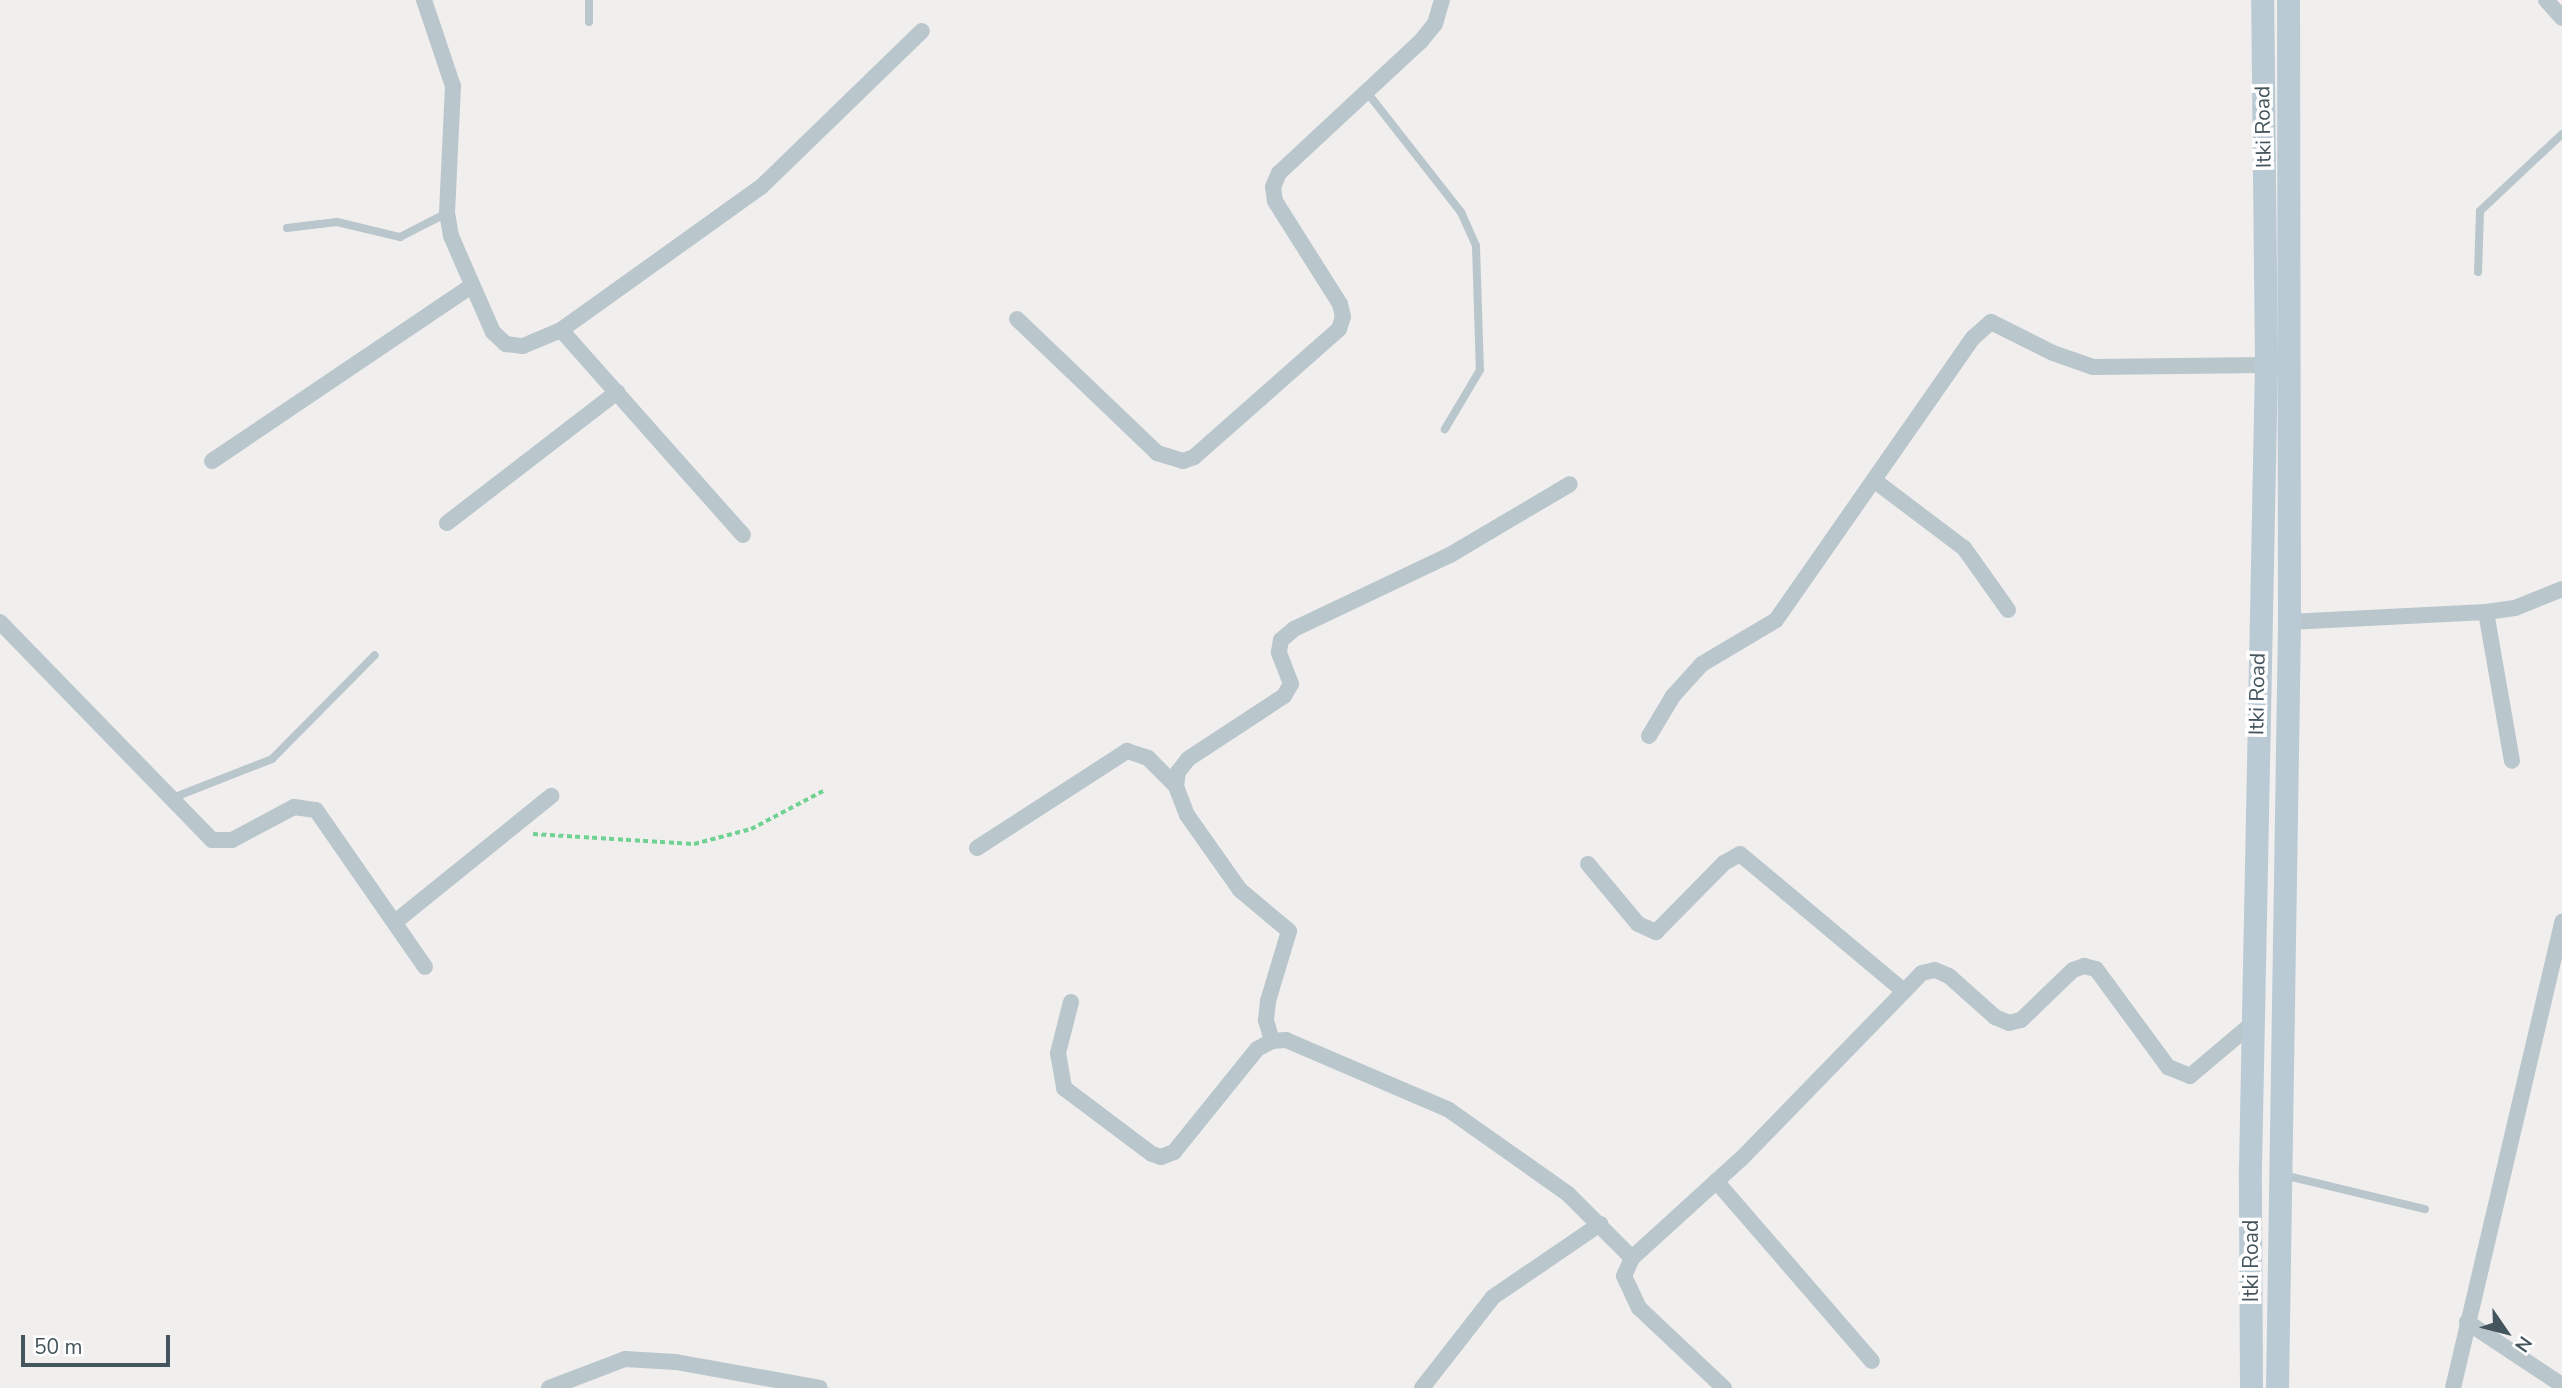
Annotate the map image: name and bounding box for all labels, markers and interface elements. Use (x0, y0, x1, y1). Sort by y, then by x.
street label: Itki Road (2250, 86, 2276, 168)
street label: Itki Road (2244, 653, 2270, 735)
street label: Itki Road (2238, 1220, 2264, 1302)
north arrow (2471, 1297, 2541, 1367)
scale bar (24, 1322, 173, 1366)
text: N (2508, 1331, 2538, 1357)
text: 50 m (34, 1333, 83, 1361)

